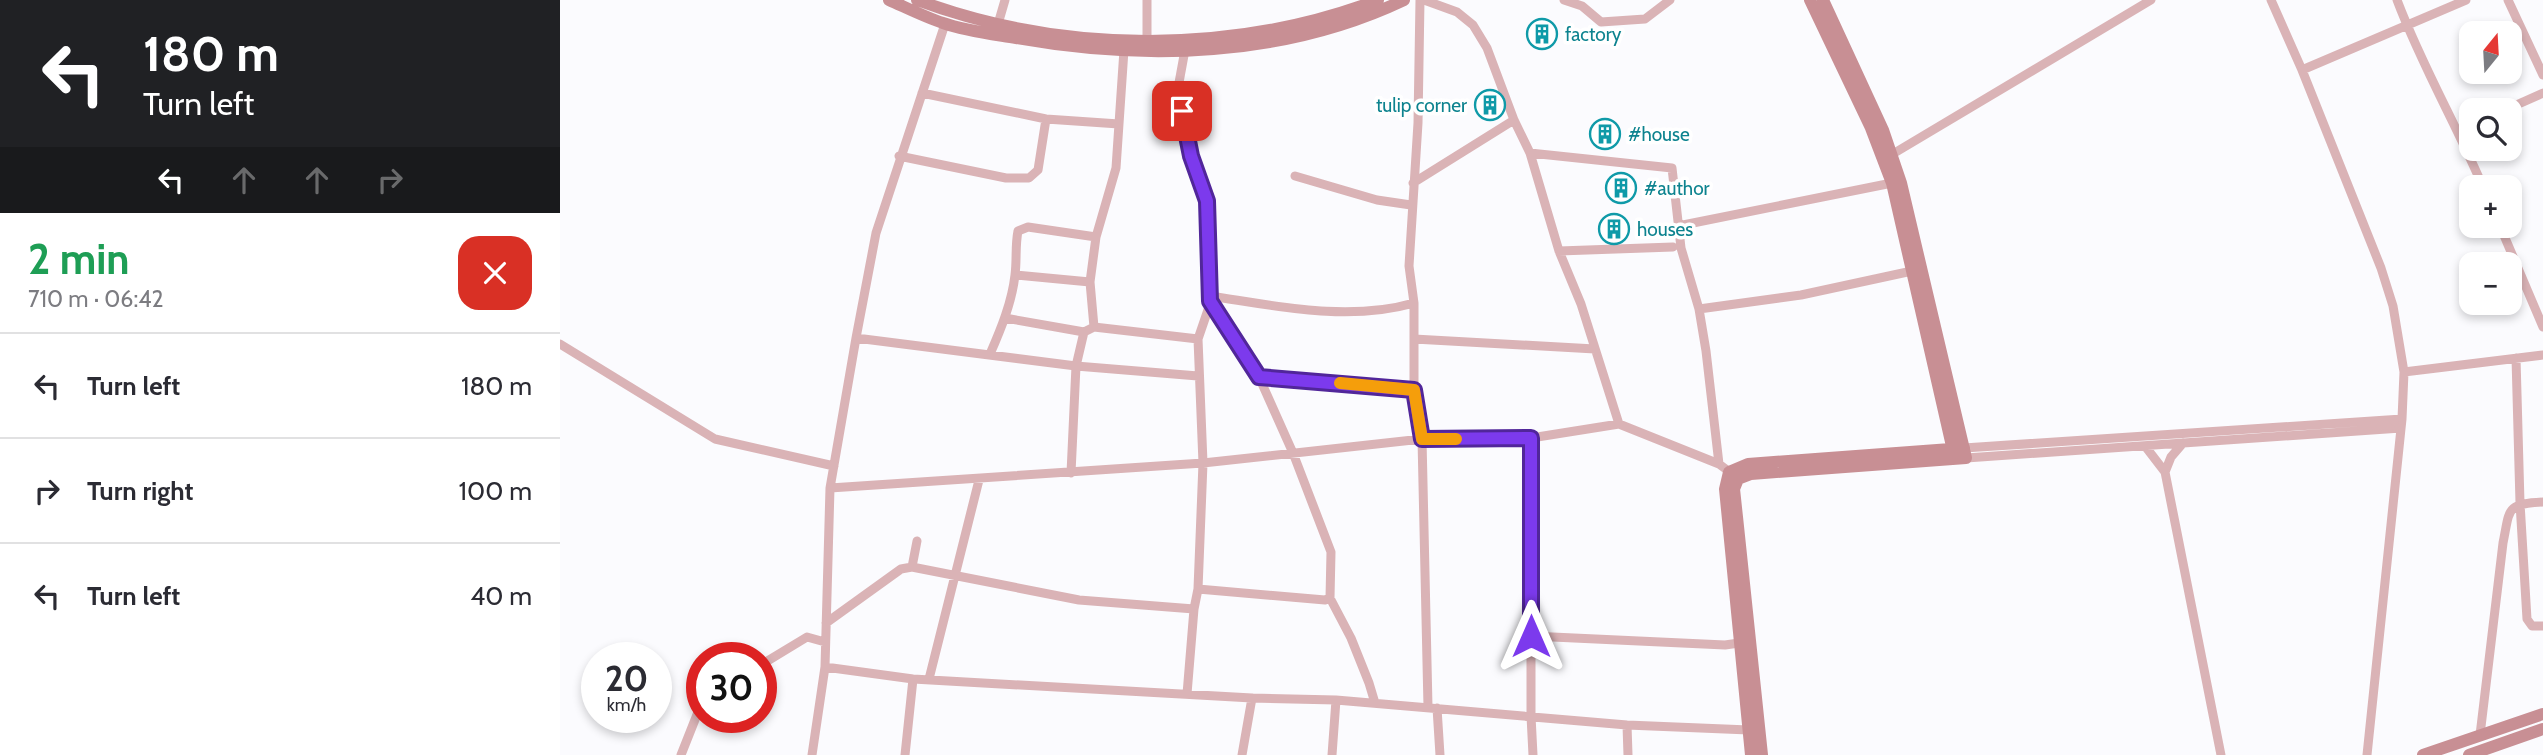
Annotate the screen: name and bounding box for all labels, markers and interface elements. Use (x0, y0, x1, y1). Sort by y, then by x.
building icon: factory (1525, 17, 1559, 51)
north arrow (2459, 21, 2522, 84)
map controls (2459, 21, 2522, 315)
place label: factory (1565, 23, 1622, 46)
text: 180 m (143, 24, 279, 83)
icon: left (28, 28, 119, 119)
pin (1152, 81, 1212, 141)
text: Turn left (143, 84, 254, 123)
building icon: tulip corner (1473, 88, 1507, 122)
icon: arrive (1163, 92, 1201, 130)
place label: tulip corner (1376, 94, 1467, 117)
button: search (2459, 98, 2522, 161)
building icon: #house (1588, 117, 1622, 151)
place label: #house (1628, 123, 1690, 146)
icon: left (152, 161, 190, 199)
icon: ahead (225, 161, 263, 199)
icon: ahead (298, 161, 336, 199)
icon: right (371, 161, 409, 199)
building icon: #author (1604, 171, 1638, 205)
button: + (2459, 175, 2522, 238)
place label: #author (1644, 177, 1710, 200)
building icon: houses (1597, 212, 1631, 246)
place label: houses (1637, 218, 1693, 241)
text: 2 min (28, 233, 129, 285)
button: close (458, 236, 532, 310)
button: − (2459, 252, 2522, 315)
text: 710 m · 06:42 (28, 285, 164, 313)
icon: left (28, 367, 66, 405)
text: Turn left (87, 370, 180, 402)
text: 180 m (461, 370, 532, 402)
icon: right (28, 472, 66, 510)
text: Turn right (87, 475, 193, 507)
text: 100 m (459, 475, 532, 507)
icon: left (28, 577, 66, 615)
text: Turn left (87, 580, 180, 612)
text: 40 m (470, 580, 532, 612)
position arrow (1494, 599, 1568, 673)
speed limit sign: 30 (686, 642, 777, 733)
text: 20 (605, 657, 648, 700)
text: km/h (607, 694, 646, 716)

